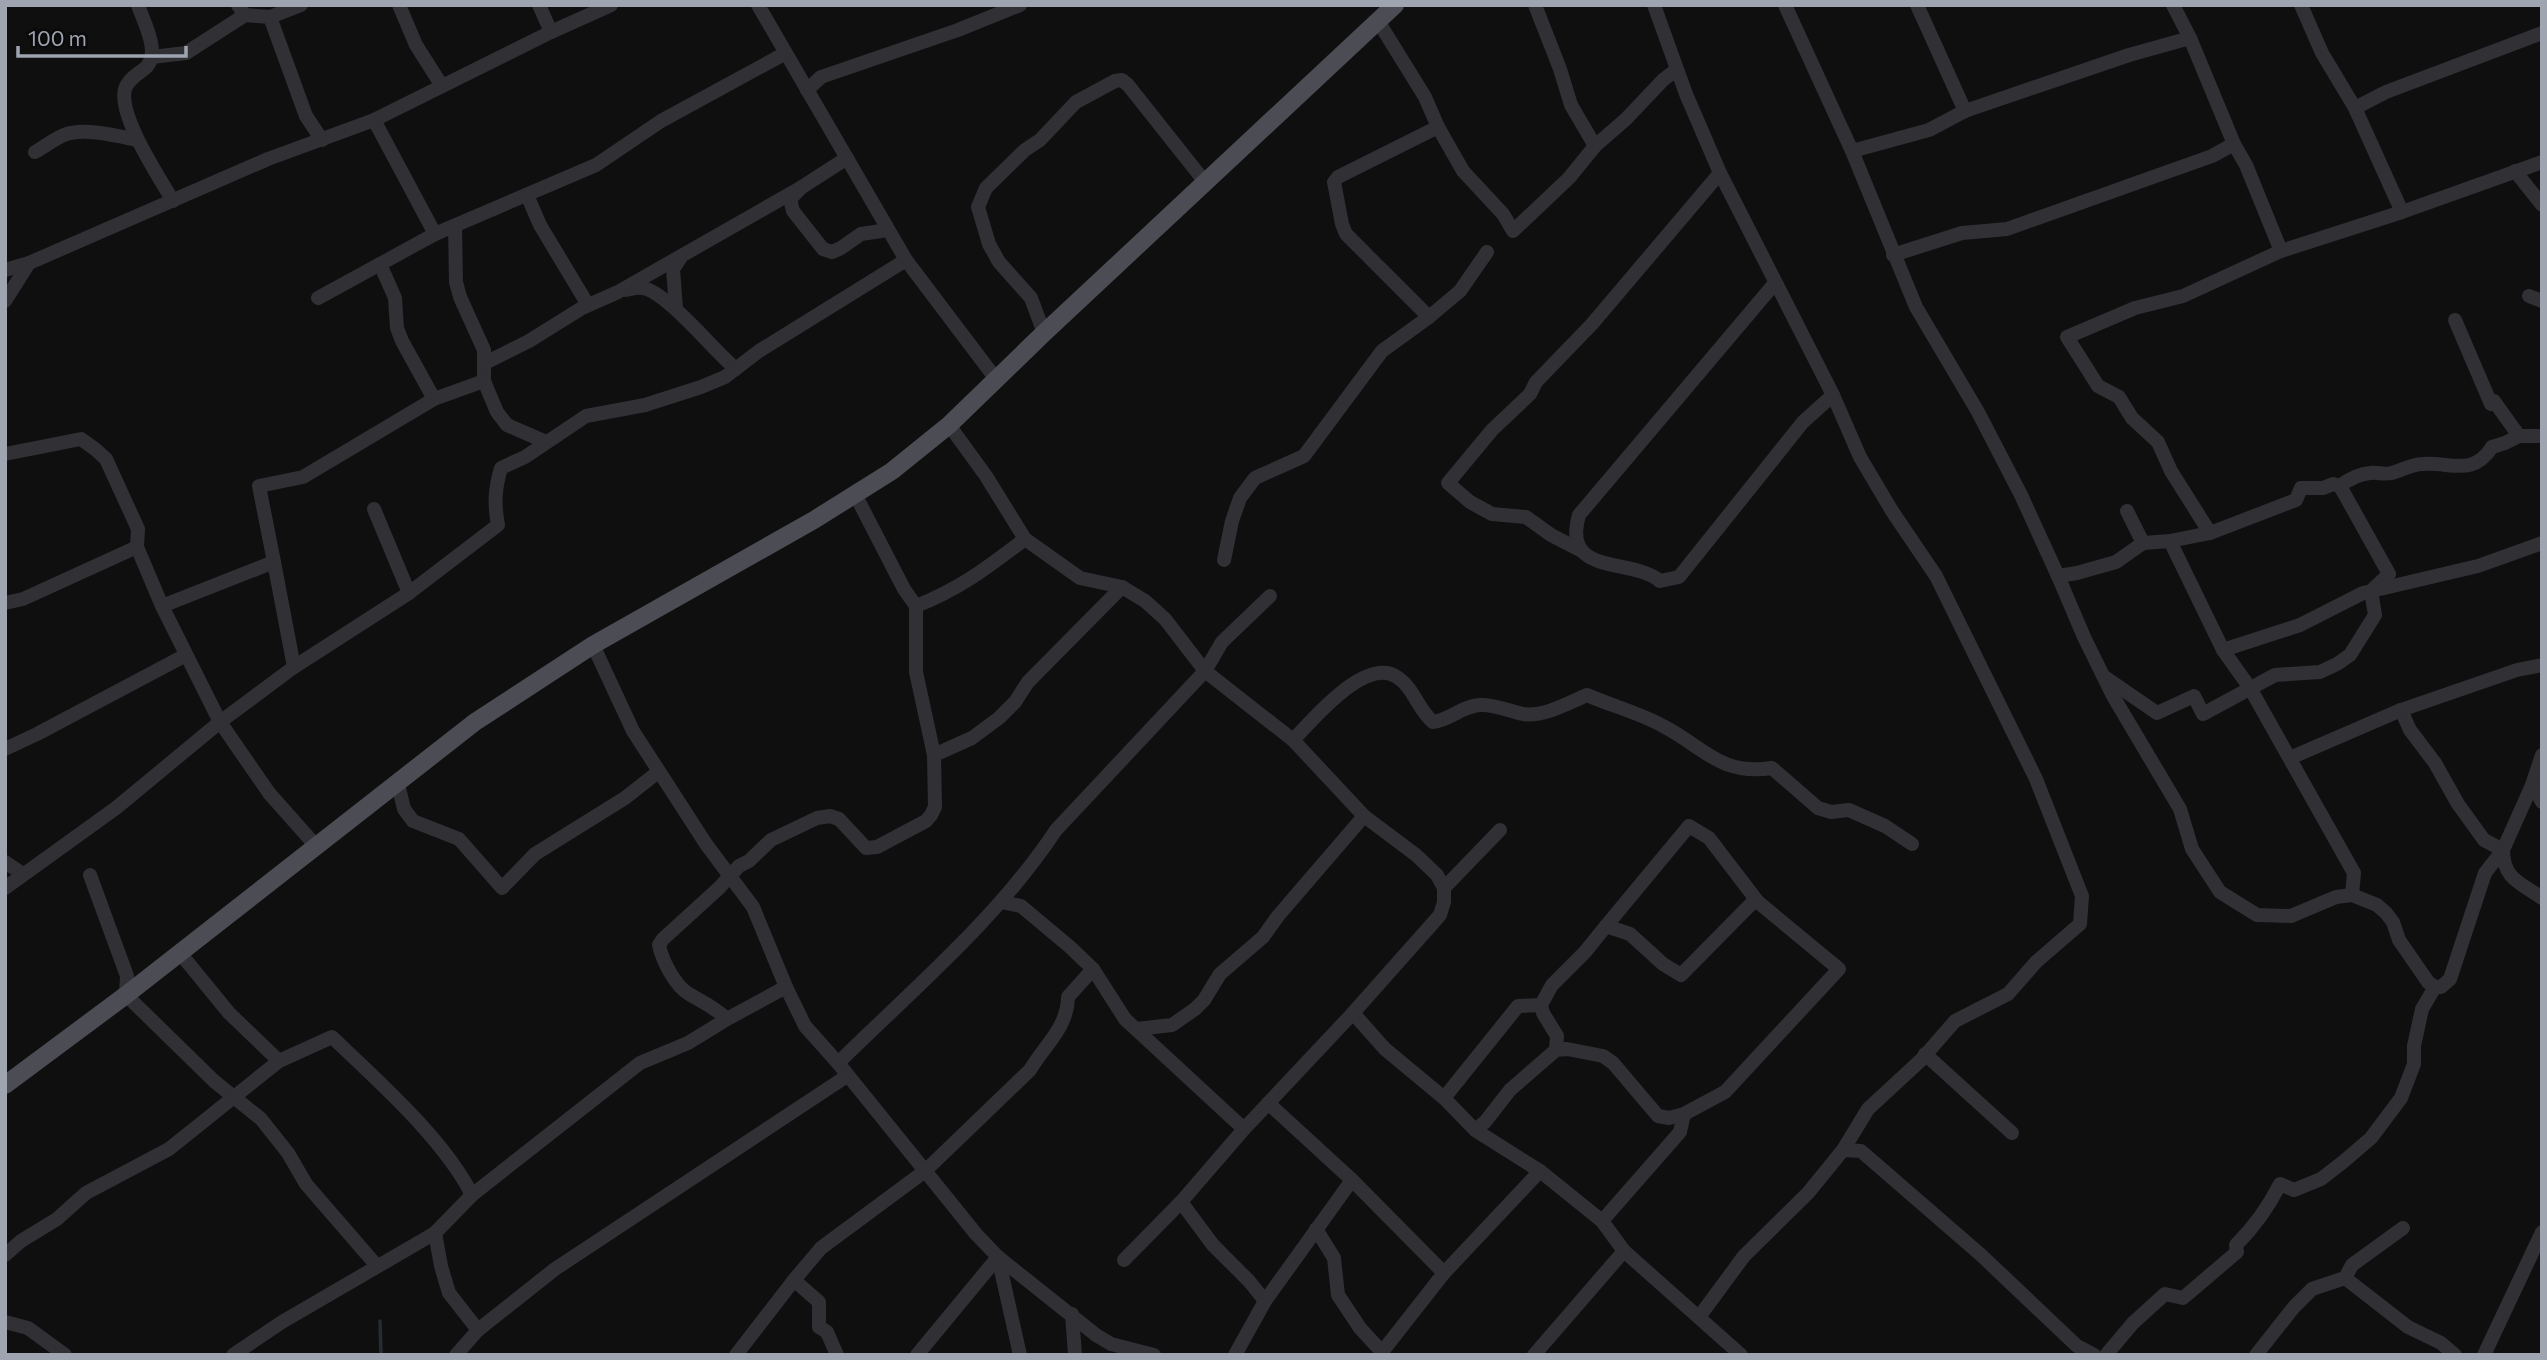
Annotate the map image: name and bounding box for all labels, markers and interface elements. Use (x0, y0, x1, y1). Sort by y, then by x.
scale bar (18, 14, 186, 58)
text: 100 m (28, 25, 87, 50)

